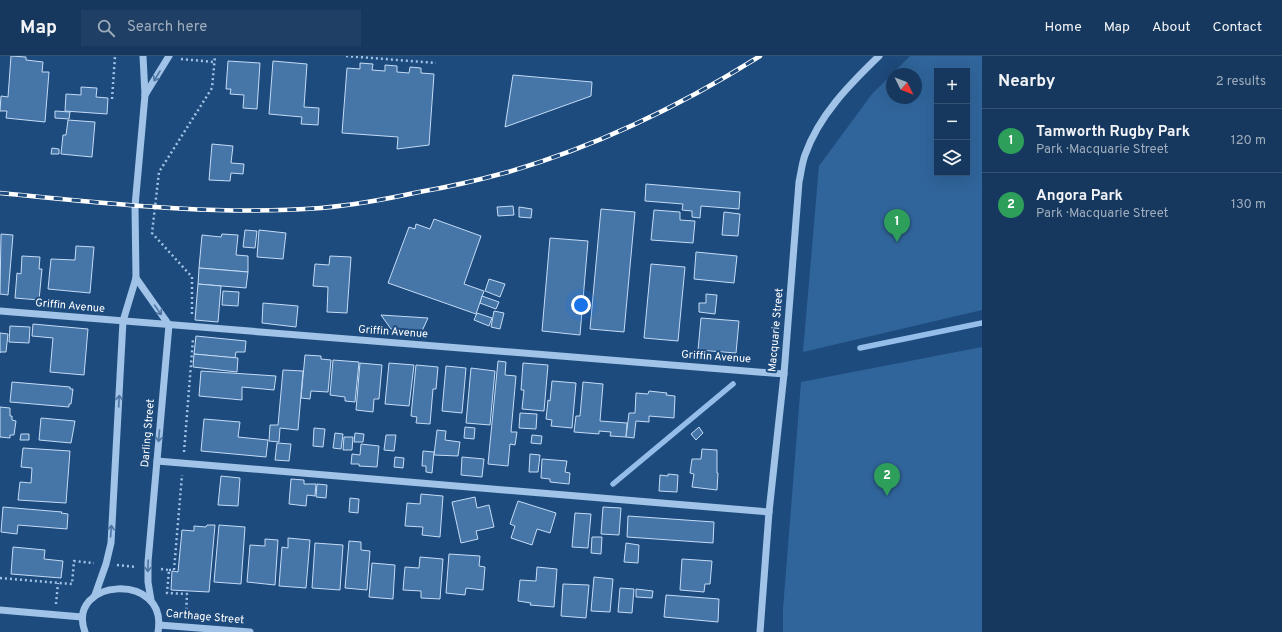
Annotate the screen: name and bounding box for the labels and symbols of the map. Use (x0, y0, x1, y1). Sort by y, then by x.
north arrow (886, 68, 922, 104)
one-way arrow (152, 70, 160, 82)
pin: 1 (884, 209, 910, 242)
street label: Macquarie Street (765, 287, 787, 373)
your location (571, 295, 591, 315)
street label: Griffin Avenue (35, 296, 106, 316)
one-way arrow (154, 304, 162, 315)
street label: Griffin Avenue (358, 323, 428, 341)
street label: Griffin Avenue (681, 348, 751, 366)
one-way arrow (115, 395, 122, 408)
street label: Darling Street (138, 398, 158, 468)
one-way arrow (155, 429, 163, 442)
pin: 2 (874, 463, 900, 496)
one-way arrow (108, 525, 115, 538)
one-way arrow (144, 559, 152, 572)
street label: Carthage Street (165, 607, 245, 627)

